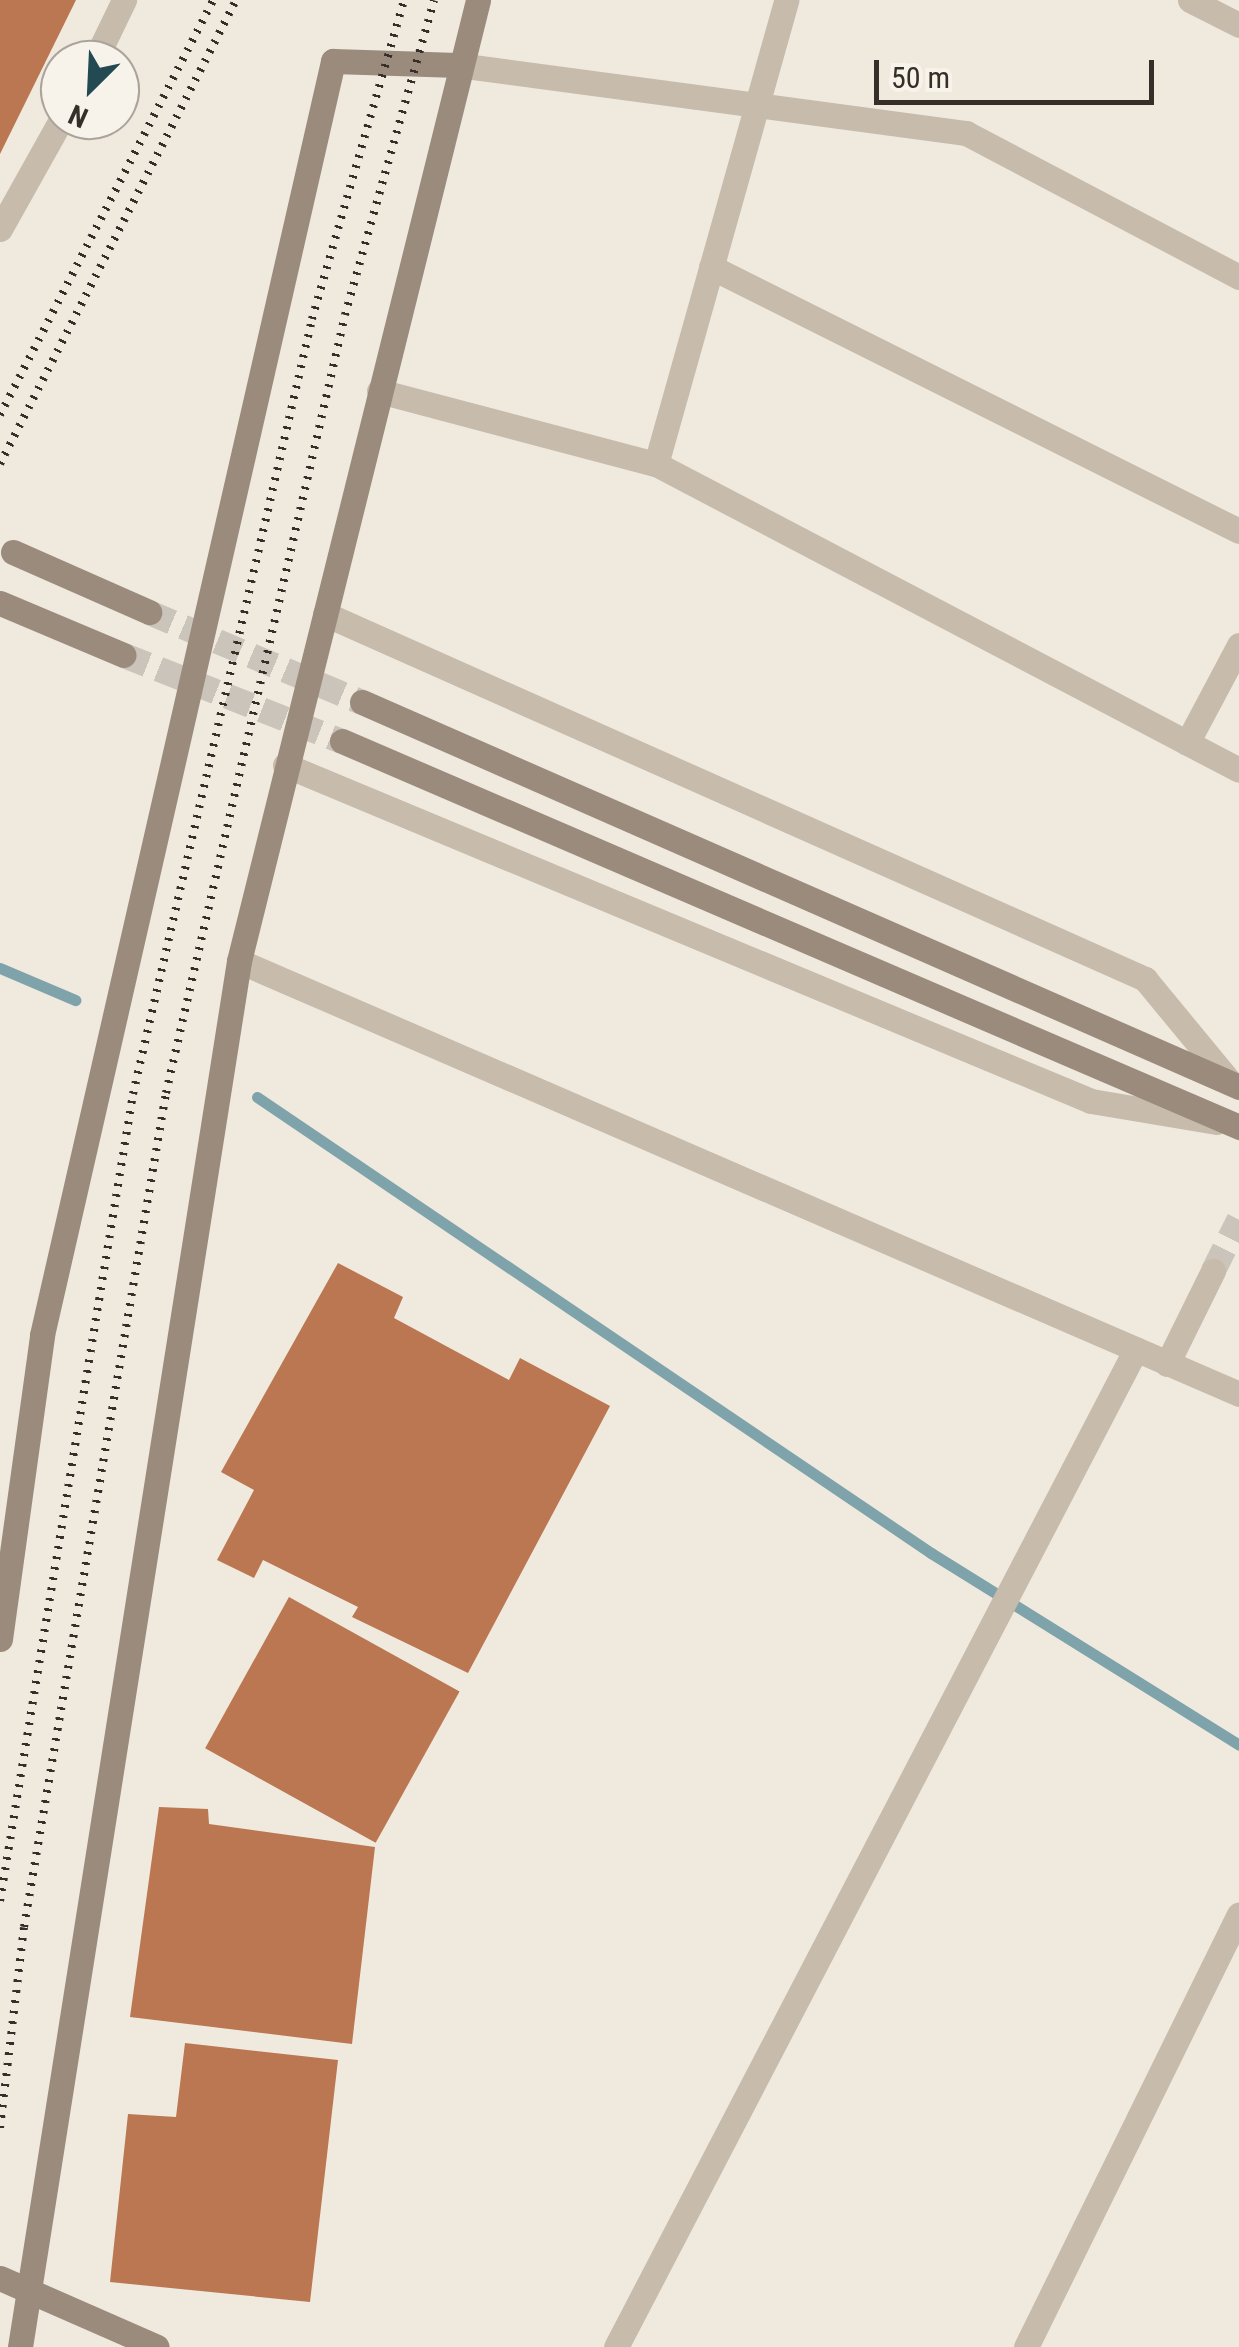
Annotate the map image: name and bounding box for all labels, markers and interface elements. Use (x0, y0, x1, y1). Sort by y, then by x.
north arrow (40, 40, 140, 140)
scale bar (879, 40, 1159, 102)
text: 50 m (891, 60, 950, 95)
text: N (64, 97, 93, 135)

